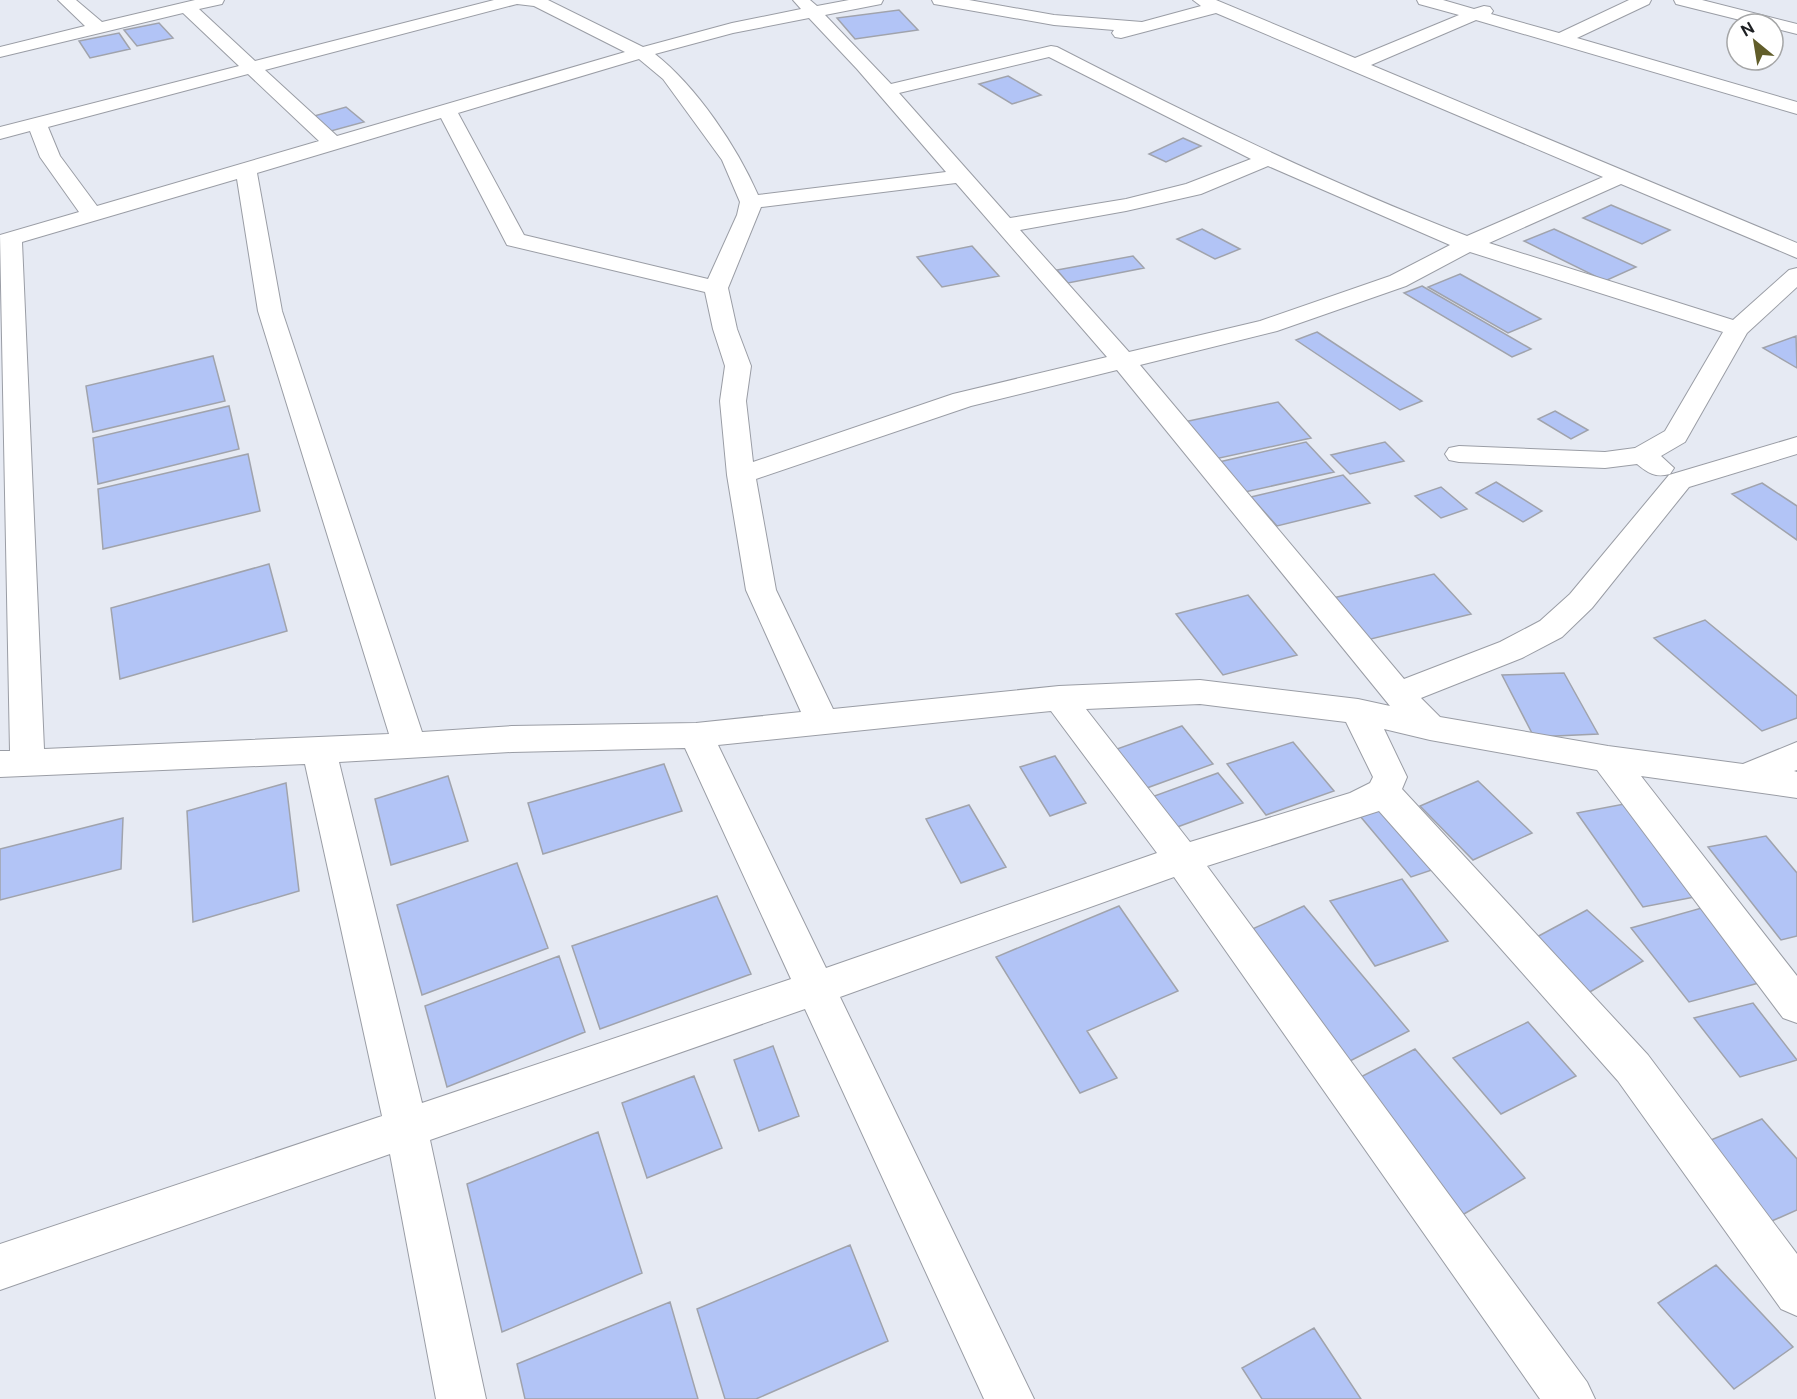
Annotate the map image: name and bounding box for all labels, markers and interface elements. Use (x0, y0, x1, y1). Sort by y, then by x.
north arrow (1725, 12, 1785, 72)
text: N (1738, 18, 1758, 41)

